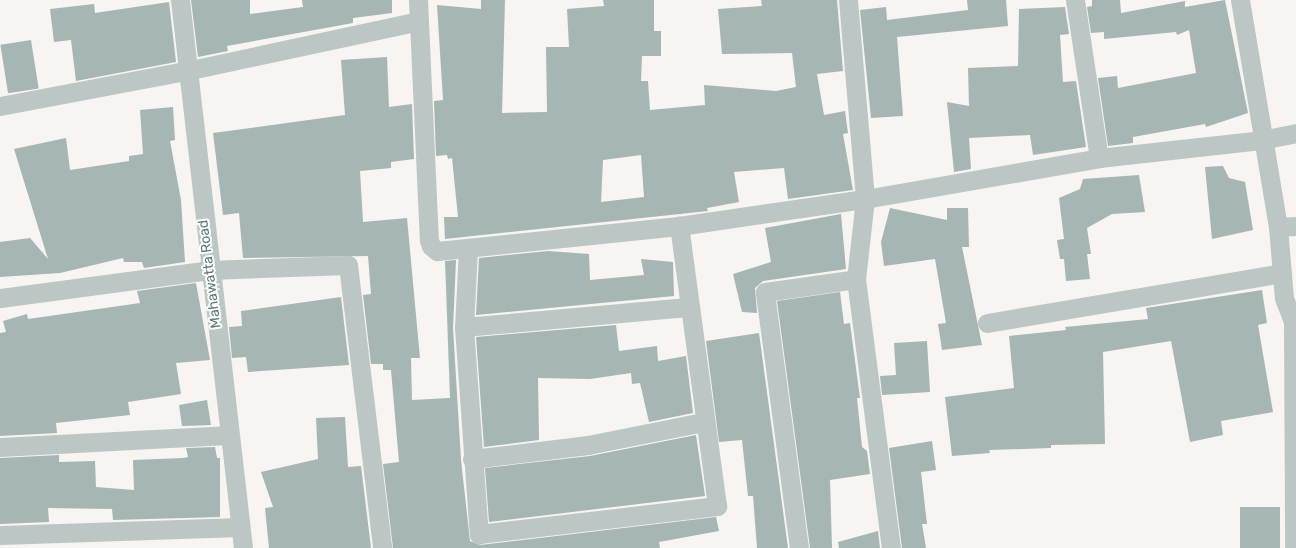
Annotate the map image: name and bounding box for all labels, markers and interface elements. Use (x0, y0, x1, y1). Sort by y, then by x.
street label: Mahawatta Road (195, 219, 225, 329)

